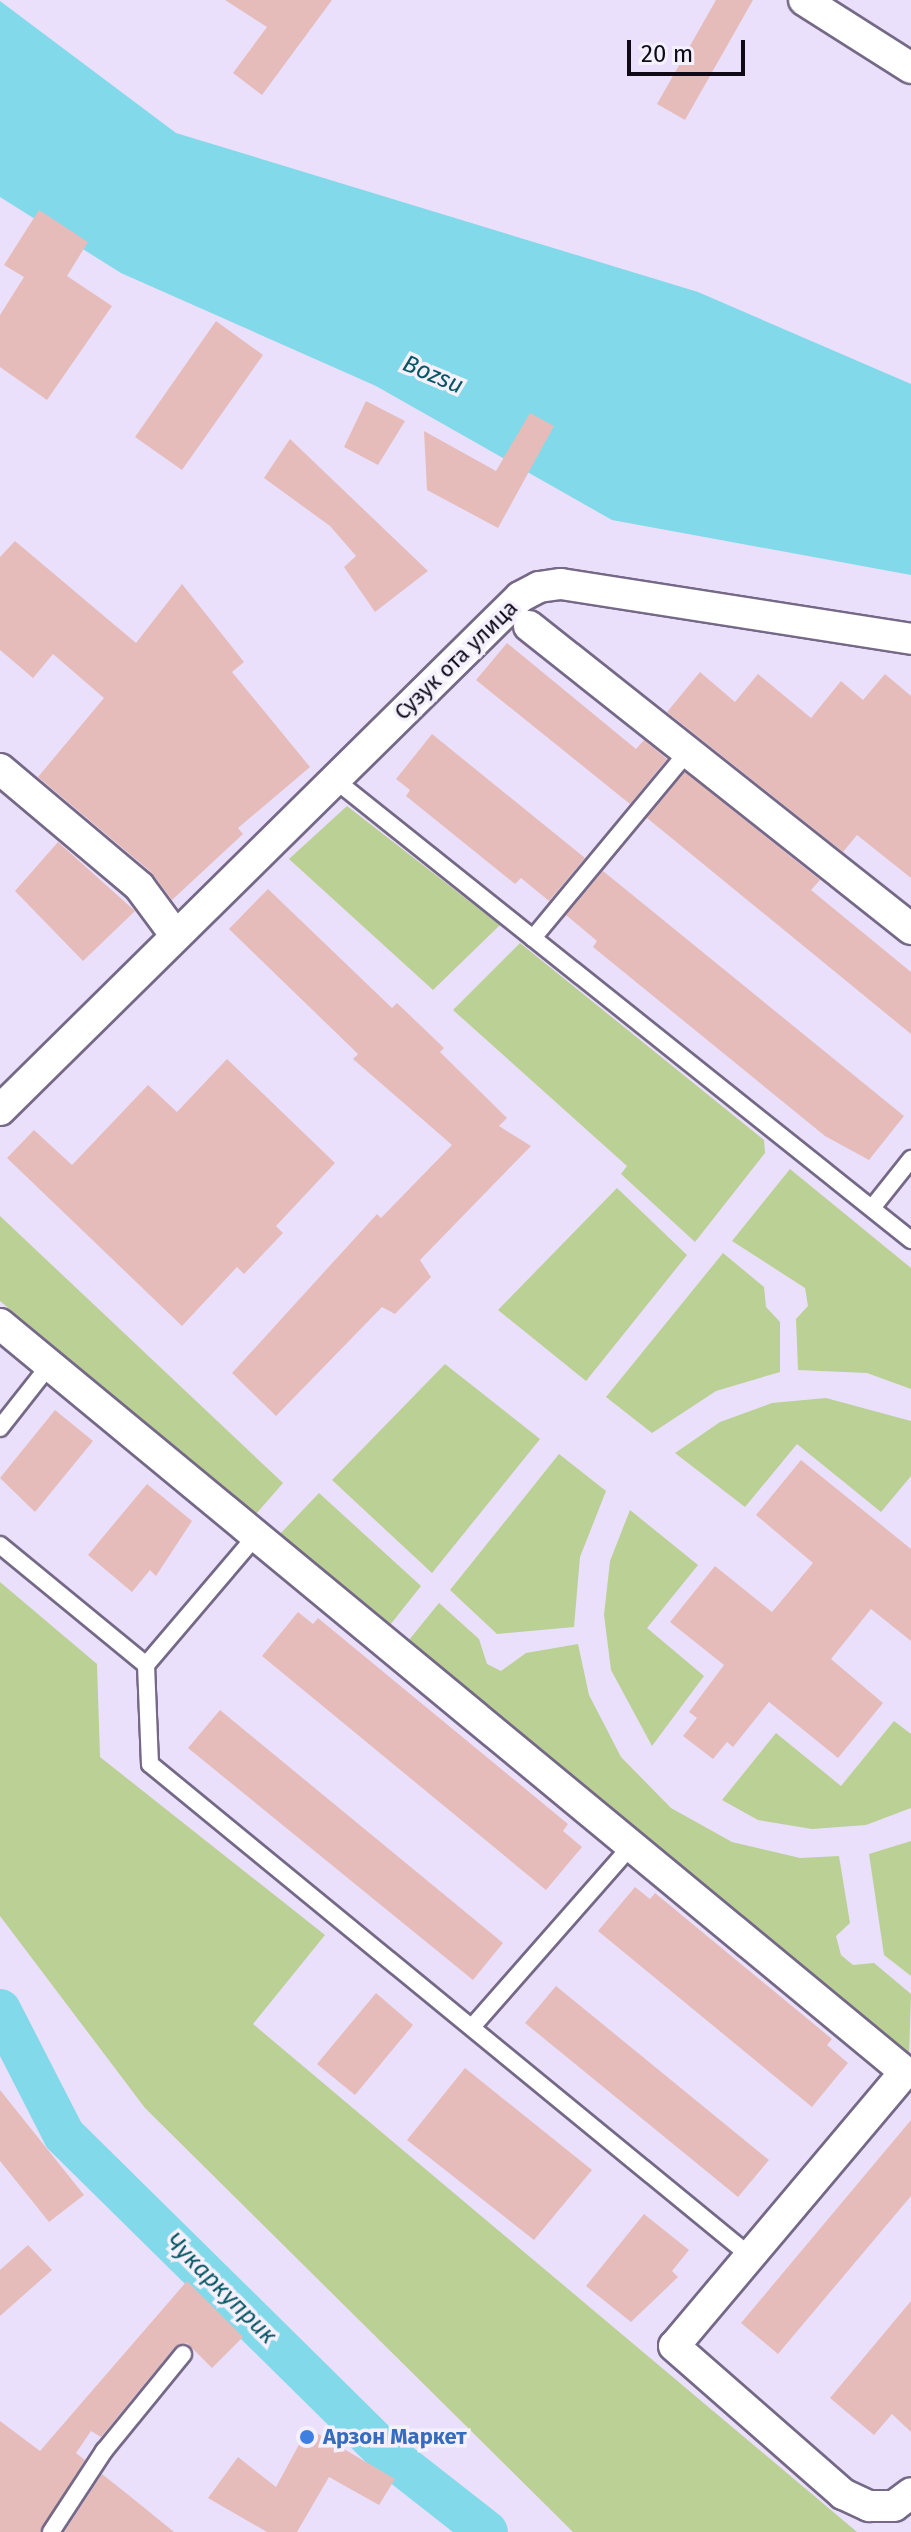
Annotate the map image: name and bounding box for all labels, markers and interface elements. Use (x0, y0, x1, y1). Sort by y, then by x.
scale bar (631, 24, 749, 74)
text: 20 m (641, 40, 693, 68)
water label: Bozsu (398, 349, 468, 401)
street label: Сузук ота улица (389, 595, 523, 725)
water label: Чукаркуприк (159, 2227, 283, 2351)
place label: Арзон Маркет (323, 2424, 467, 2450)
marker: Арзон Маркет (298, 2428, 316, 2446)

